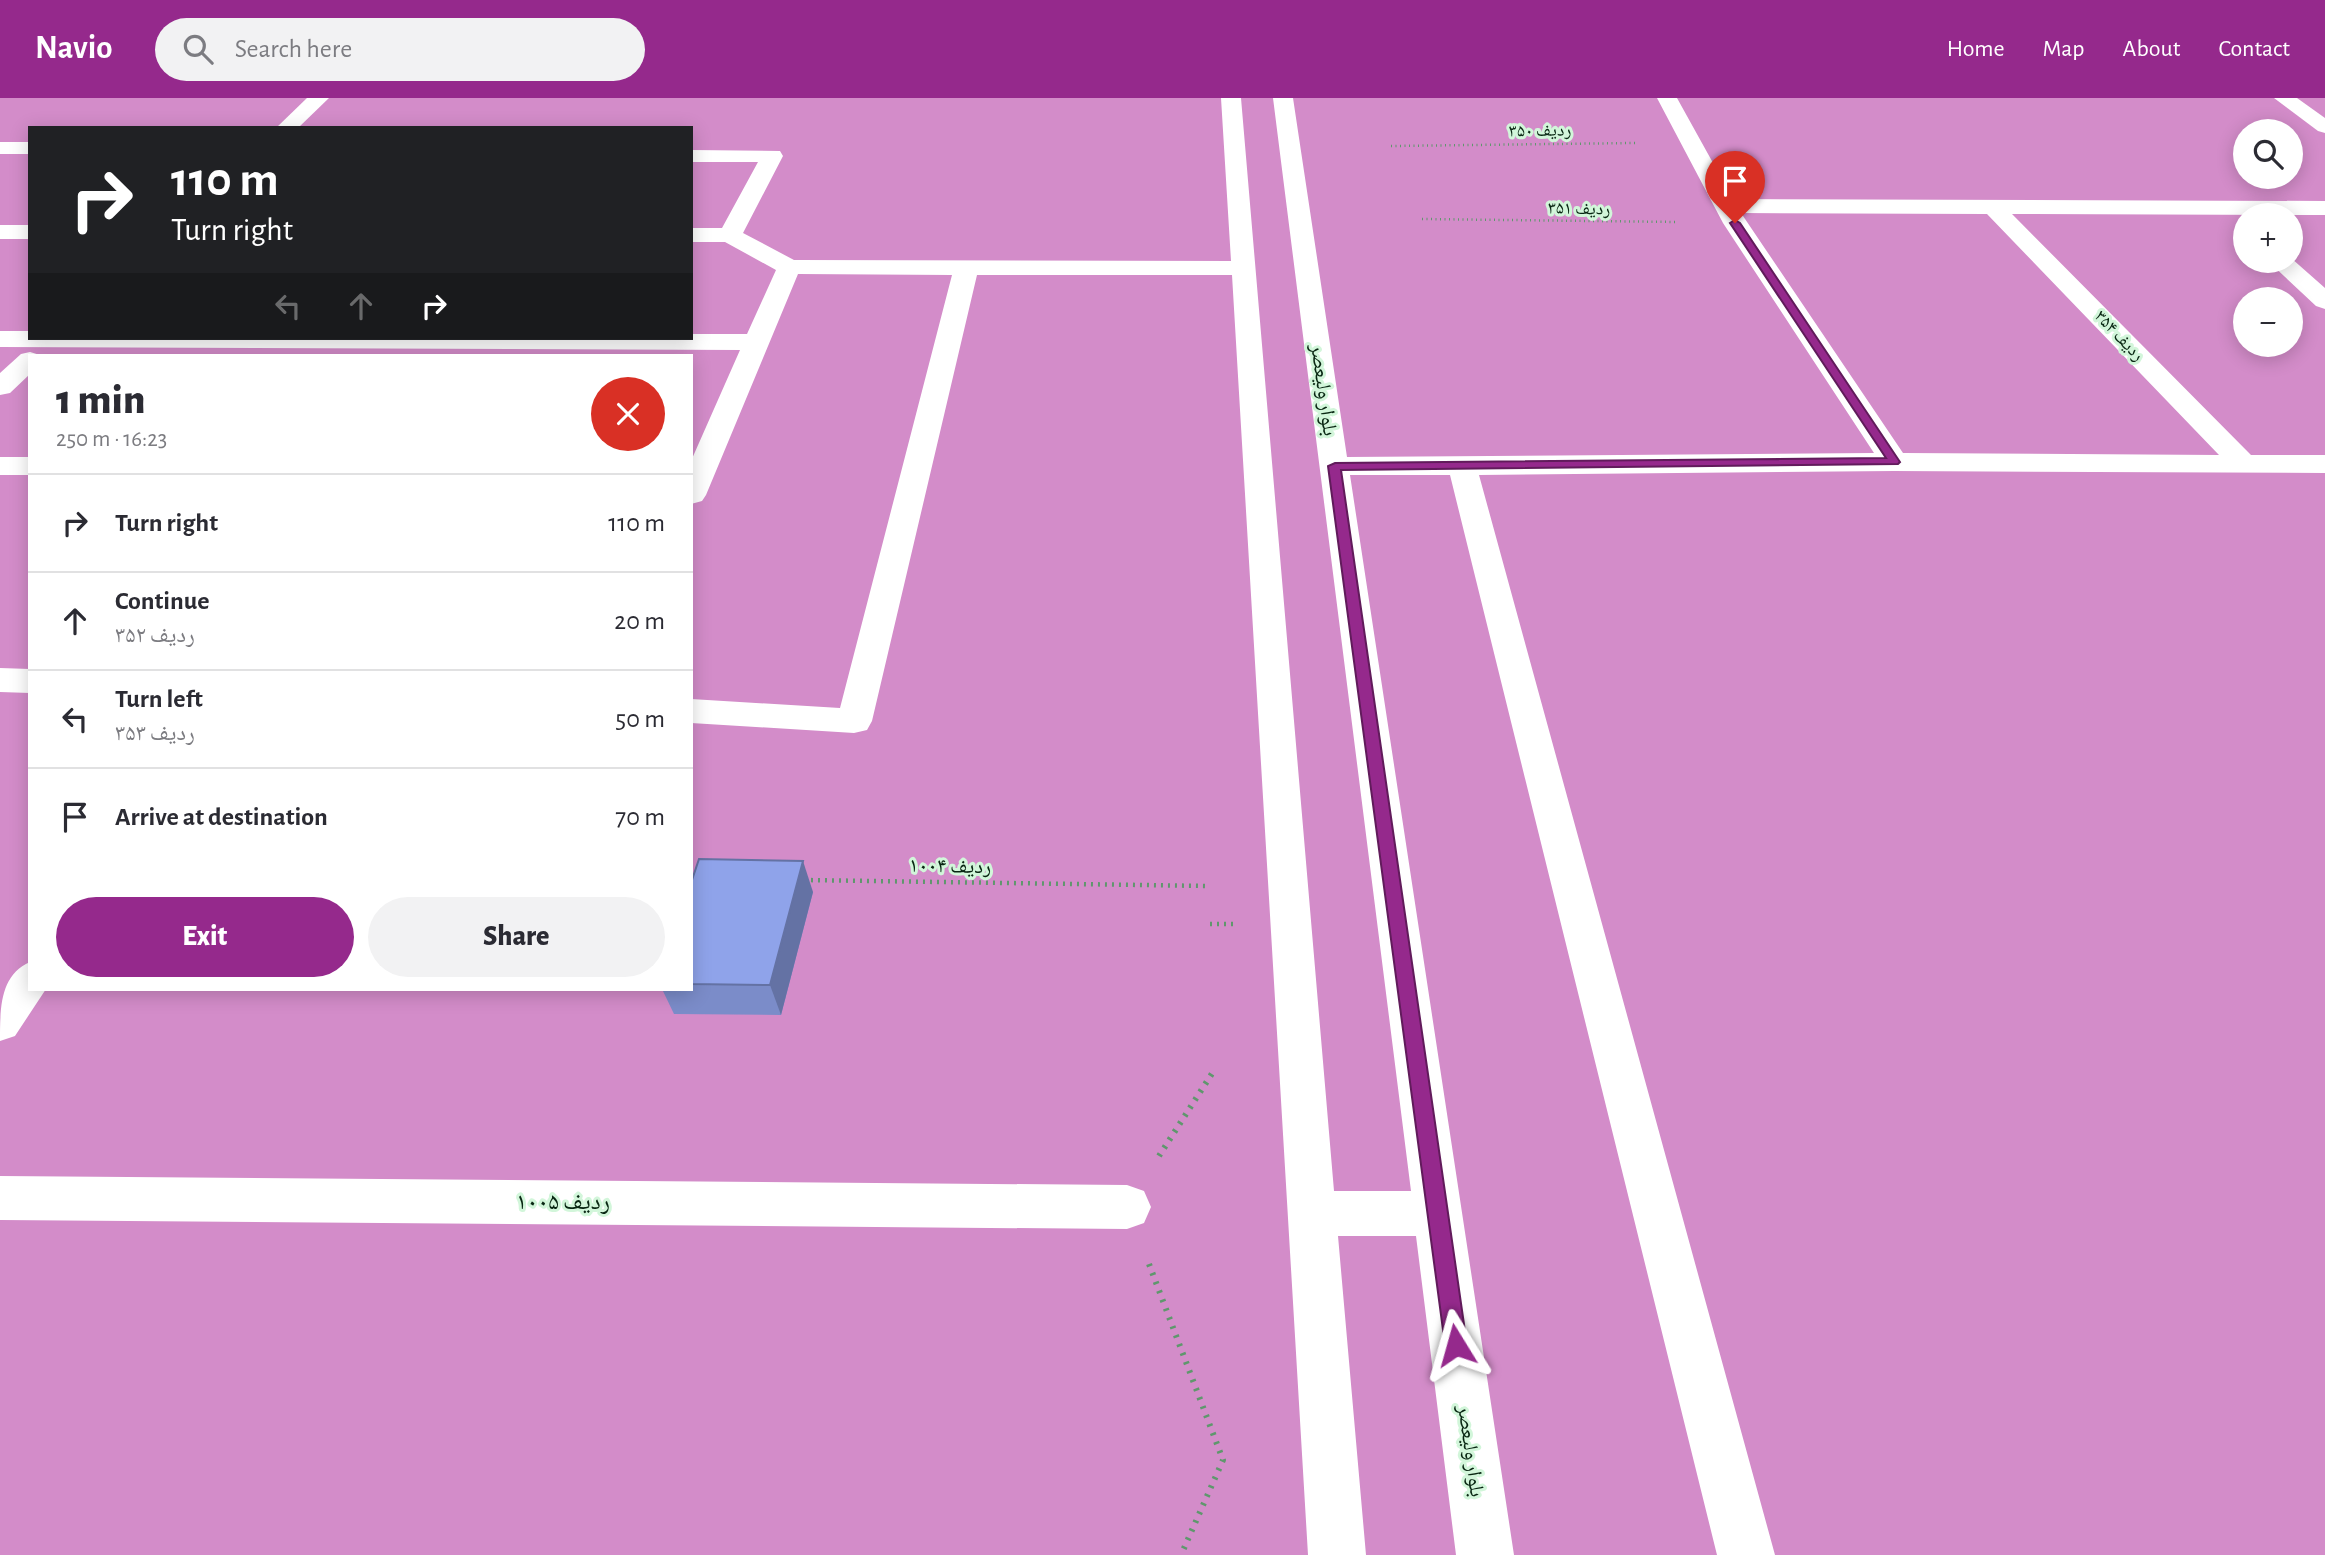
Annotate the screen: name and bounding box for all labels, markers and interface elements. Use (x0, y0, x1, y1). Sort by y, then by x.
search box (155, 18, 645, 81)
icon: search (179, 30, 217, 68)
text: Navio (35, 32, 113, 65)
text: Search here (235, 36, 352, 62)
text: Home (1947, 37, 2005, 61)
text: Map (2043, 37, 2085, 61)
text: About (2123, 37, 2180, 61)
text: Contact (2218, 37, 2290, 61)
map controls (2233, 119, 2303, 357)
button: search (2233, 119, 2303, 189)
street label: ردیف ۳۵۰ (1509, 121, 1571, 141)
pin (1705, 151, 1765, 223)
icon: right (56, 154, 147, 245)
text: 110 m (171, 156, 279, 205)
icon: arrive (1716, 162, 1754, 200)
street label: ردیف ۳۵۱ (1548, 199, 1610, 219)
button: + (2233, 203, 2303, 273)
text: Turn right (171, 214, 293, 246)
icon: left (269, 287, 307, 325)
icon: ahead (342, 287, 380, 325)
icon: right (415, 287, 453, 325)
button: − (2233, 287, 2303, 357)
street label: ردیف ۳۵۴ (2091, 307, 2147, 365)
street label: بلوار ولیعصر (1306, 342, 1341, 437)
button: close (591, 377, 665, 451)
text: 1 min (56, 379, 145, 421)
text: 250 m · 16:23 (56, 428, 167, 451)
icon: right (56, 504, 94, 542)
text: Turn right (115, 510, 218, 536)
text: 110 m (608, 510, 665, 536)
text: Continue (115, 588, 210, 614)
icon: ahead (56, 602, 94, 640)
text: 20 m (614, 608, 665, 634)
text: ردیف ۳۵۲ (115, 624, 195, 647)
text: Turn left (115, 686, 203, 712)
icon: left (56, 700, 94, 738)
text: 50 m (615, 706, 665, 732)
text: ردیف ۳۵۳ (115, 722, 195, 745)
icon: arrive (56, 798, 94, 836)
text: Arrive at destination (115, 804, 328, 830)
text: 70 m (615, 804, 665, 830)
street label: ردیف ۱۰۰۴ (909, 855, 991, 878)
button: Exit (56, 897, 354, 977)
button: Share (368, 897, 665, 977)
street label: ردیف ۱۰۰۵ (516, 1190, 610, 1214)
position arrow (1419, 1308, 1493, 1382)
street label: بلوار ولیعصر (1453, 1403, 1488, 1498)

